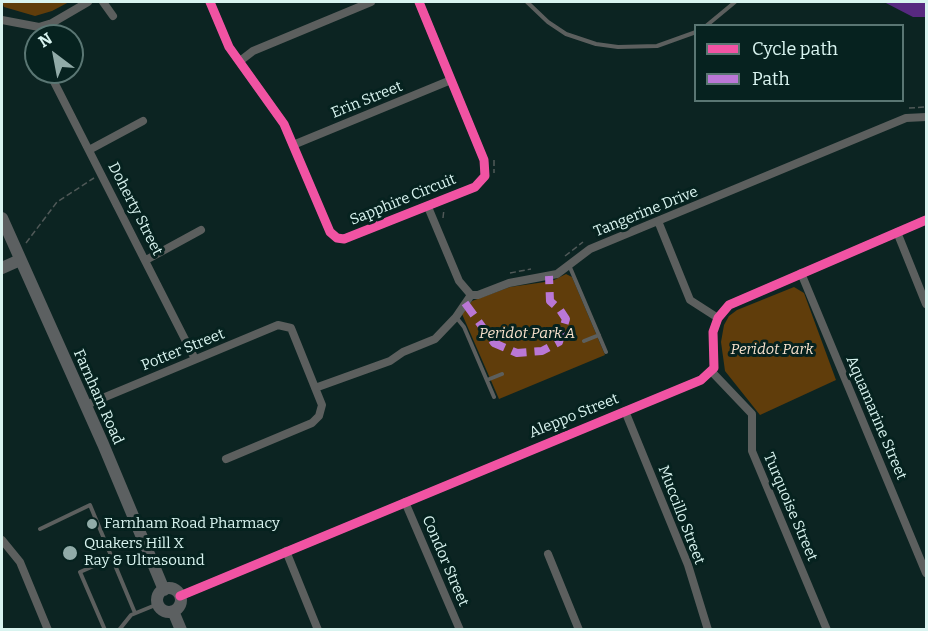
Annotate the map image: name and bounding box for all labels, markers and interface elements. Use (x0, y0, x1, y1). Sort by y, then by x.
north arrow (24, 24, 84, 84)
legend (694, 24, 904, 102)
text: N (35, 29, 56, 51)
text: Cycle path (752, 38, 838, 60)
text: Path (752, 68, 790, 90)
street label: Erin Street (329, 78, 405, 122)
street label: Doherty Street (104, 159, 166, 259)
street label: Sapphire Circuit (347, 171, 459, 229)
street label: Tangerine Drive (591, 183, 701, 241)
street label: Potter Street (139, 325, 227, 375)
park label: Peridot Park A (479, 325, 575, 343)
park label: Peridot Park (730, 341, 814, 359)
street label: Farnham Road (69, 347, 127, 447)
street label: Aquamarine Street (842, 353, 910, 483)
street label: Aleppo Street (527, 390, 621, 442)
street label: Turquoise Street (759, 450, 821, 564)
street label: Muccillo Street (654, 463, 708, 567)
street label: Condor Street (418, 513, 472, 609)
place label: Farnham Road Pharmacy (104, 515, 280, 533)
marker: Farnham Road Pharmacy (85, 517, 99, 531)
place label: Quakers Hill X Ray & Ultrasound (84, 535, 205, 570)
marker: Quakers Hill X Ray & Ultrasound (61, 544, 79, 562)

